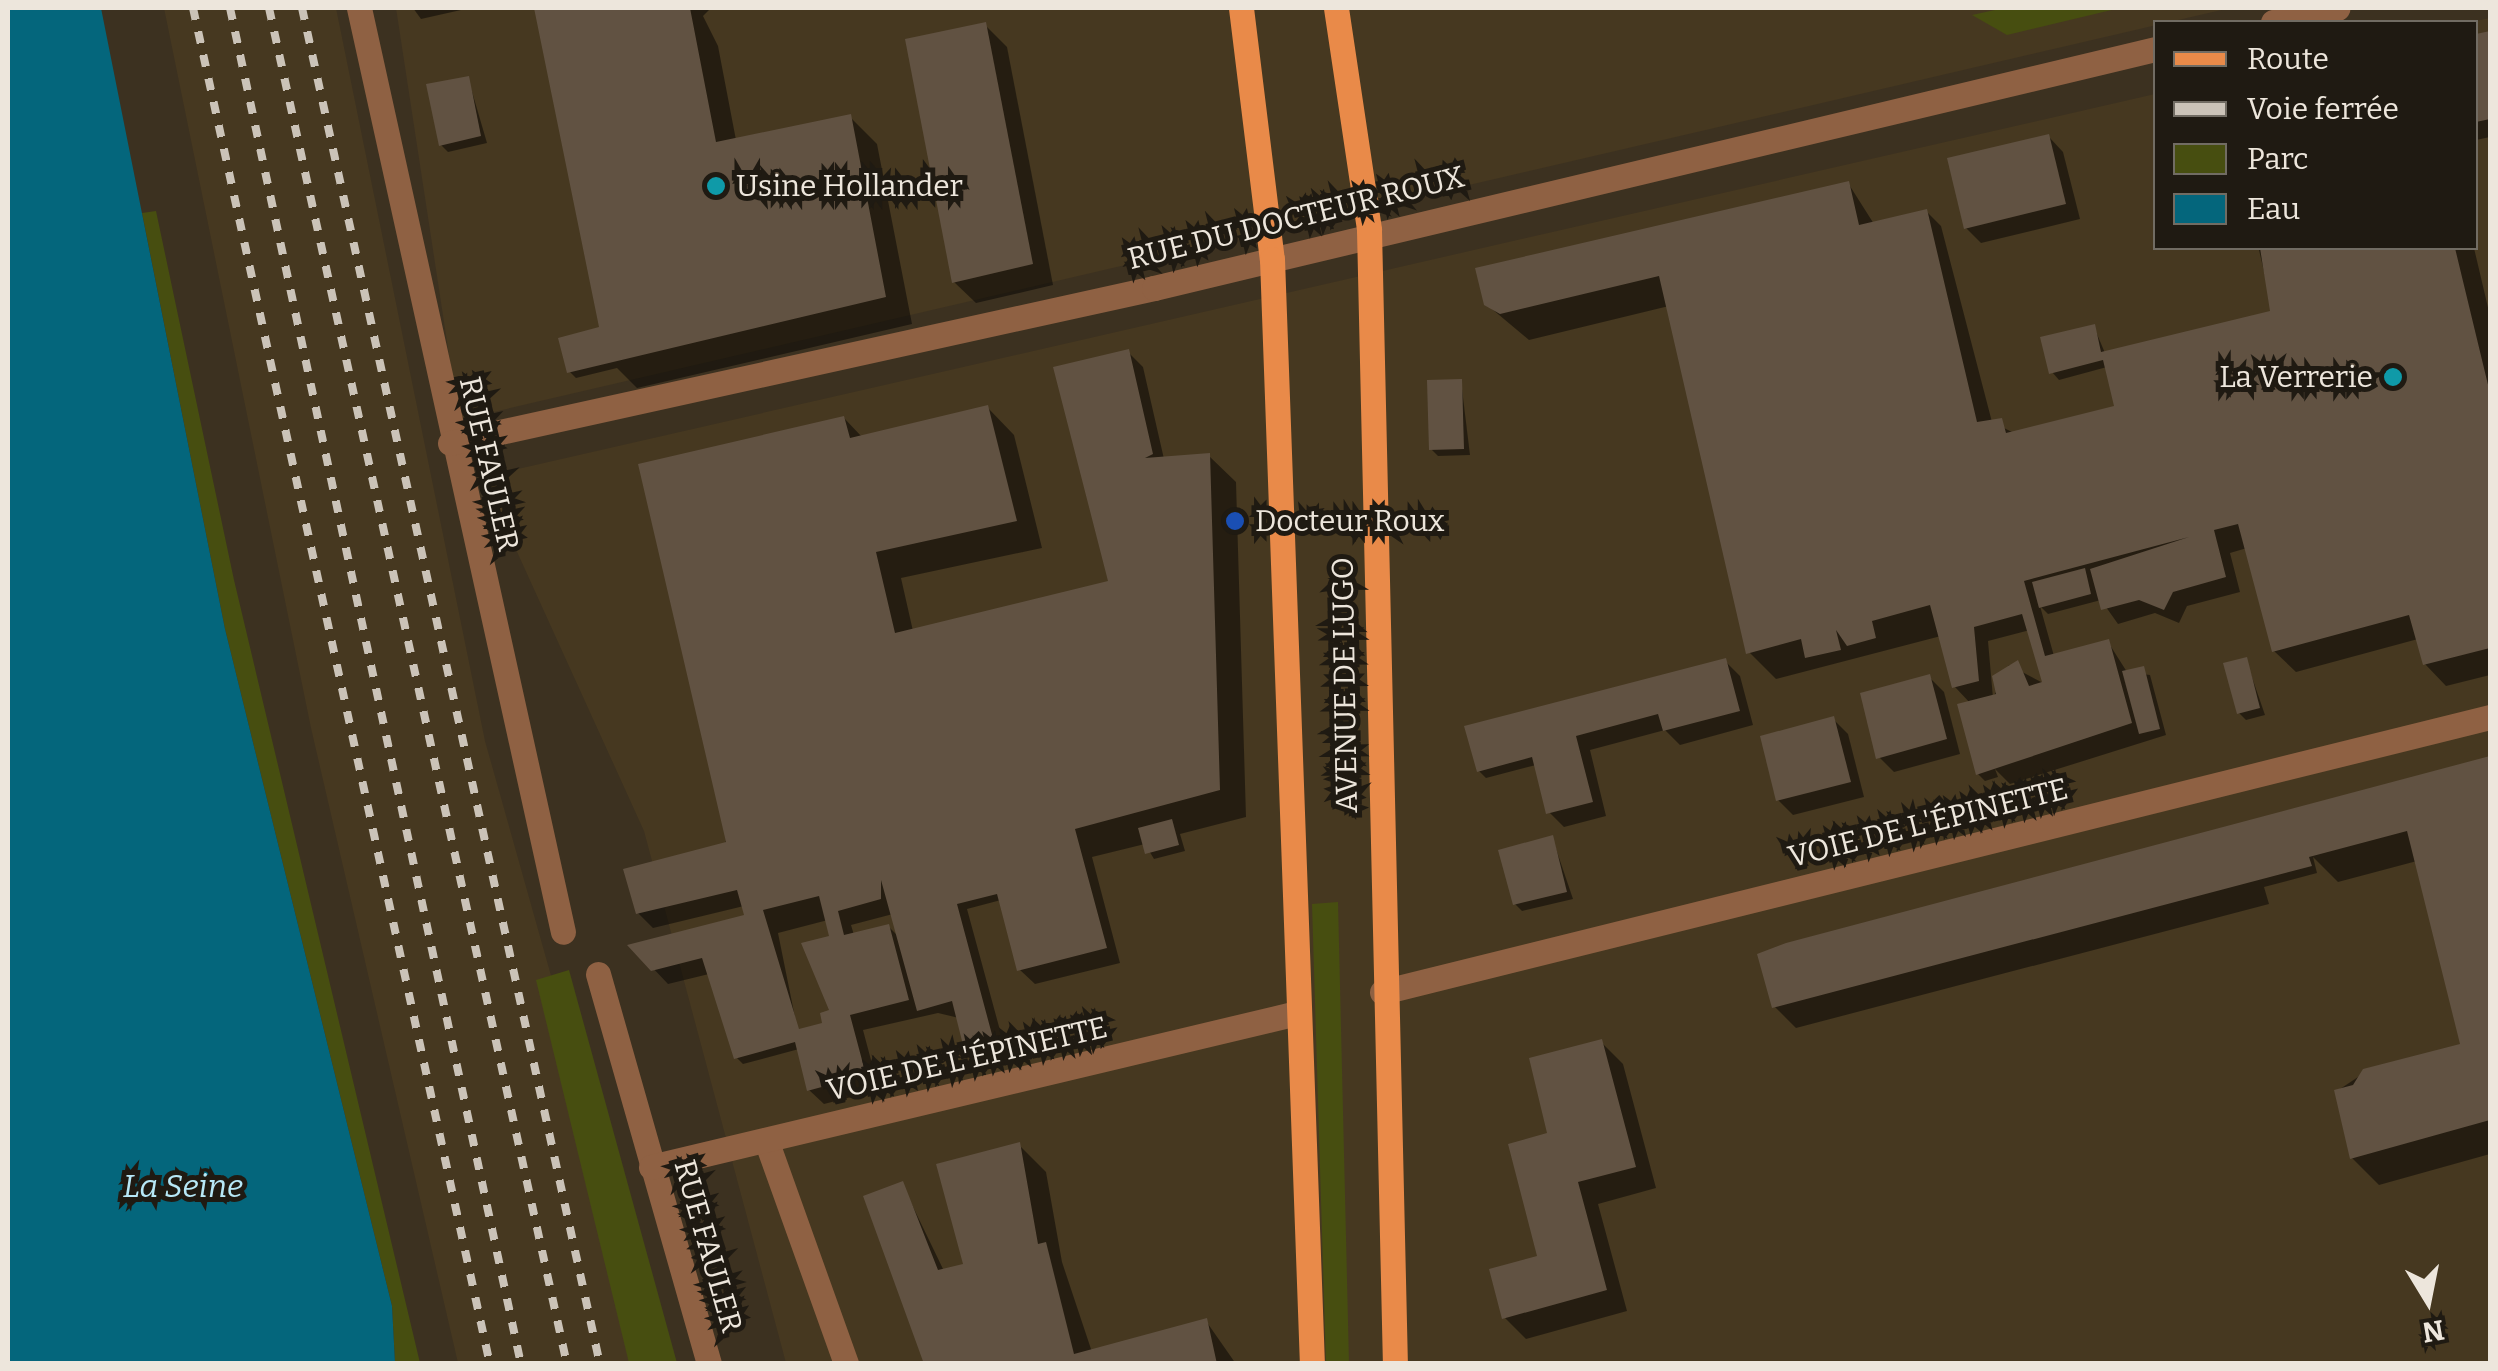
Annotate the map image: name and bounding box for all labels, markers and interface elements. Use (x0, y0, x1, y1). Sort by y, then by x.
legend (2153, 20, 2478, 250)
text: Route (2247, 41, 2329, 77)
text: Voie ferrée (2247, 91, 2399, 127)
text: Parc (2247, 141, 2309, 177)
street label: RUE DU DOCTEUR ROUX (1124, 159, 1468, 277)
place label: Usine Hollander (736, 168, 963, 204)
marker: Usine Hollander (705, 175, 727, 197)
text: Eau (2247, 191, 2300, 227)
place label: La Verrerie (2219, 359, 2373, 395)
marker: La Verrerie (2382, 366, 2404, 388)
street label: RUE FAULER (451, 373, 527, 555)
place label: Docteur Roux (1255, 503, 1445, 539)
marker: Docteur Roux (1224, 510, 1246, 532)
street label: AVENUE DE LUGO (1325, 557, 1365, 813)
street label: VOIE DE L'ÉPINETTE (1785, 771, 2071, 875)
street label: VOIE DE L'ÉPINETTE (823, 1009, 1111, 1109)
street label: RUE FAULER (666, 1156, 750, 1336)
water label: La Seine (123, 1167, 243, 1205)
north arrow (2378, 1251, 2478, 1351)
text: N (2420, 1313, 2447, 1349)

